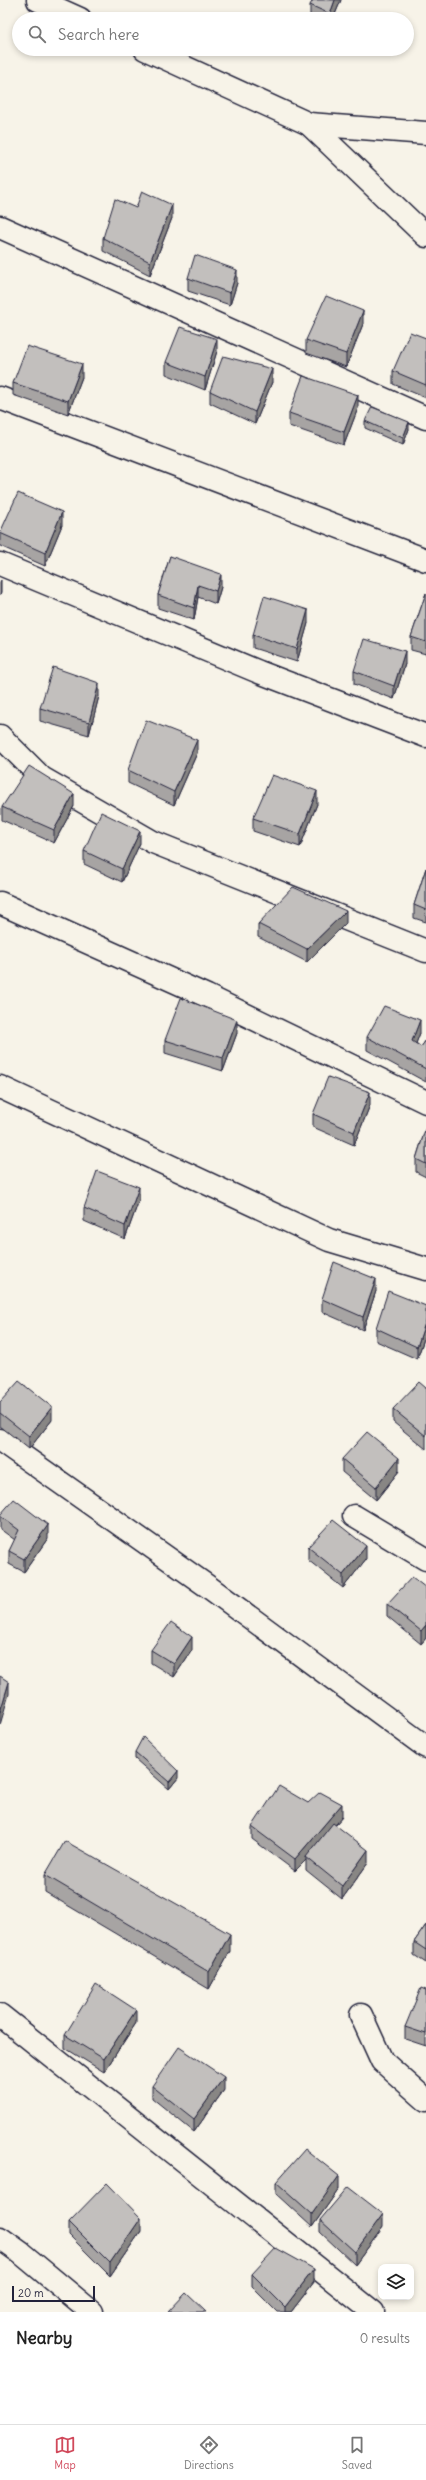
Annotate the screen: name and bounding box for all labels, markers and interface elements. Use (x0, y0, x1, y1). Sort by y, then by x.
search box (12, 12, 414, 56)
icon: search (26, 23, 48, 45)
text: Search here (58, 25, 139, 44)
map controls (378, 2264, 414, 2300)
button: layers (378, 2264, 414, 2300)
scale bar (12, 2284, 95, 2303)
text: 20 m (18, 2286, 44, 2300)
text: Nearby (16, 2327, 72, 2349)
text: 0 results (360, 2330, 410, 2347)
tab: Map (54, 2434, 76, 2472)
tab: Directions (184, 2434, 234, 2472)
tab: Saved (342, 2434, 372, 2472)

